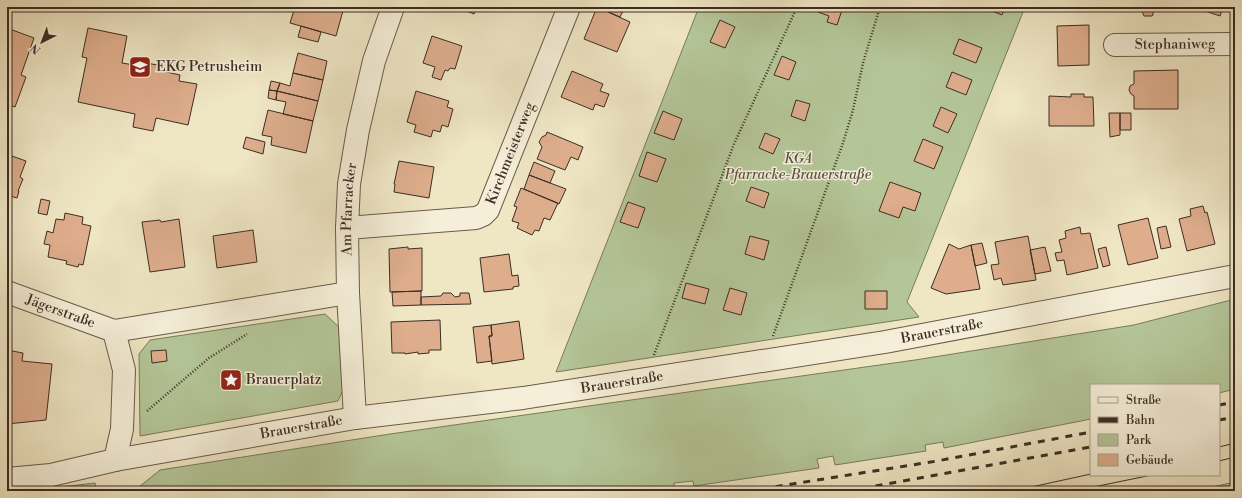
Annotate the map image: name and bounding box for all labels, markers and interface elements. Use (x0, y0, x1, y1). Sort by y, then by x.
north arrow (22, 22, 62, 62)
street label: Stephaniweg (1135, 35, 1216, 54)
text: N (28, 40, 44, 57)
school or university icon: EKG Petrusheim (127, 54, 153, 80)
place label: EKG Petrusheim (156, 58, 262, 76)
street label: Kirchmeisterweg (482, 99, 539, 207)
park label: KGA Pfarracke-Brauerstraße (724, 150, 872, 184)
street label: Am Pfarracker (338, 161, 361, 257)
street label: Jägerstraße (22, 290, 98, 332)
street label: Brauerstraße (898, 315, 985, 348)
place icon: Brauerplatz (218, 367, 244, 393)
street label: Brauerstraße (579, 367, 665, 398)
place label: Brauerplatz (245, 371, 322, 389)
legend (1090, 384, 1220, 476)
text: Straße (1126, 393, 1161, 408)
street label: Brauerstraße (258, 411, 344, 444)
text: Bahn (1125, 413, 1155, 428)
text: Park (1126, 433, 1152, 448)
text: Gebäude (1126, 453, 1174, 468)

